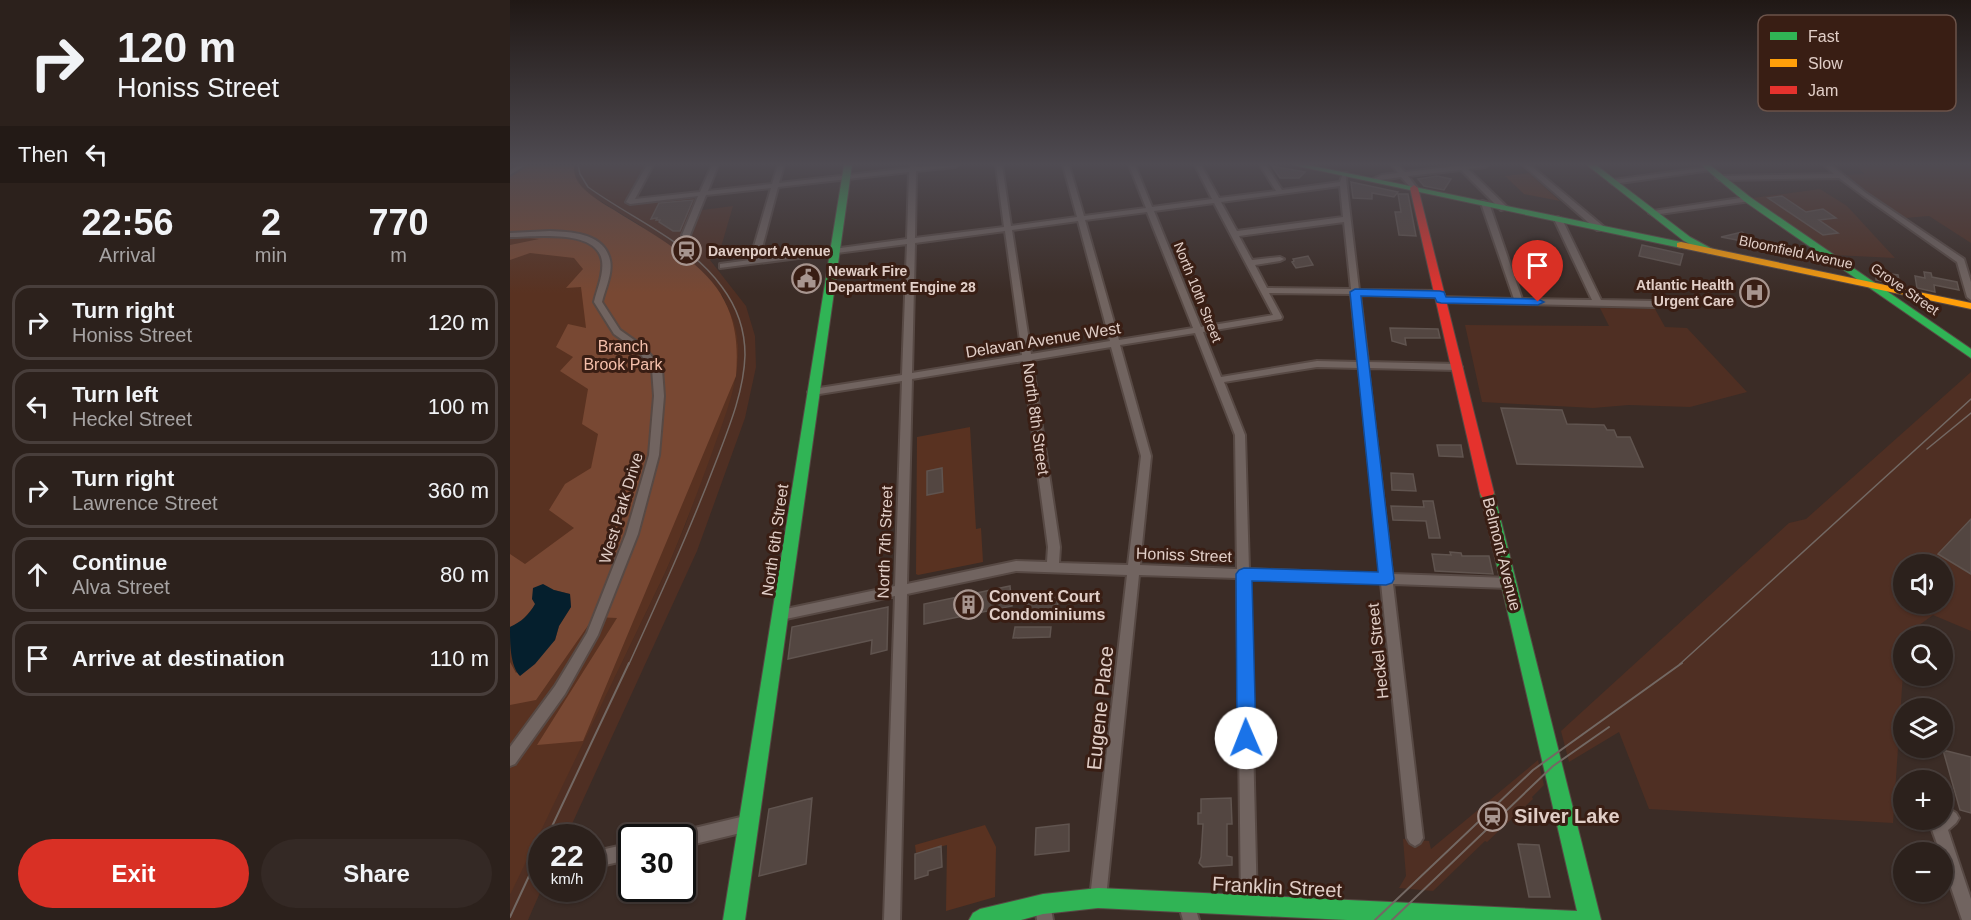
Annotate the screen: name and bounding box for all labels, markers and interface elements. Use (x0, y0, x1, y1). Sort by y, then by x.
legend (1758, 15, 1956, 111)
icon: right (18, 24, 96, 102)
text: 120 m (117, 24, 236, 71)
text: Fast (1808, 28, 1840, 45)
text: Slow (1808, 55, 1843, 72)
text: Honiss Street (117, 73, 279, 103)
text: Jam (1808, 82, 1838, 99)
icon: left (80, 138, 113, 171)
text: Then (18, 142, 68, 167)
text: 22:56 (81, 202, 173, 243)
text: 2 (261, 202, 281, 243)
text: 770 (368, 202, 429, 243)
street label: Bloomfield Avenue (1738, 232, 1854, 272)
station icon: Davenport Avenue (671, 235, 703, 267)
street label: North 10th Street (1171, 240, 1225, 345)
pin (1512, 240, 1563, 302)
place label: Davenport Avenue (708, 243, 831, 259)
text: Arrival (99, 244, 156, 266)
text: min (255, 244, 287, 266)
text: m (390, 244, 407, 266)
icon: arrive (1521, 249, 1554, 282)
street label: Grove Street (1868, 260, 1942, 318)
public building icon: Newark Fire Department Engine 28 (791, 263, 823, 295)
place label: Newark Fire Department Engine 28 (828, 263, 976, 295)
place label: Atlantic Health Urgent Care (1636, 277, 1734, 309)
hospital icon: Atlantic Health Urgent Care (1739, 277, 1771, 309)
text: Turn right (72, 298, 174, 323)
icon: right (21, 306, 54, 339)
text: 120 m (428, 310, 489, 335)
street label: Delavan Avenue West (964, 319, 1122, 361)
text: Honiss Street (72, 324, 192, 346)
park label: Branch Brook Park (583, 338, 664, 373)
street label: North 8th Street (1020, 362, 1052, 477)
text: Turn left (72, 382, 158, 407)
icon: left (21, 390, 54, 423)
text: 100 m (428, 394, 489, 419)
text: Heckel Street (72, 408, 192, 430)
street label: West Park Drive (596, 450, 646, 566)
text: Turn right (72, 466, 174, 491)
icon: right (21, 474, 54, 507)
text: 360 m (428, 478, 489, 503)
street label: North 6th Street (759, 482, 791, 597)
street label: North 7th Street (875, 485, 895, 599)
text: Lawrence Street (72, 492, 218, 514)
street label: Belmont Avenue (1480, 496, 1524, 613)
street label: Honiss Street (1136, 545, 1233, 565)
text: Continue (72, 550, 167, 575)
map controls (1893, 554, 1953, 902)
button: sound (1893, 554, 1953, 614)
icon: ahead (21, 558, 54, 591)
text: 80 m (440, 562, 489, 587)
text: Alva Street (72, 576, 170, 598)
place label: Convent Court Condominiums (989, 588, 1106, 623)
building icon: Convent Court Condominiums (952, 589, 984, 621)
street label: Heckel Street (1364, 602, 1391, 700)
button: search (1893, 626, 1953, 686)
icon: arrive (21, 642, 54, 675)
street label: Eugene Place (1083, 645, 1117, 771)
text: Arrive at destination (72, 646, 285, 671)
text: 110 m (429, 646, 489, 671)
button: layers (1893, 698, 1953, 758)
position arrow (1214, 706, 1278, 770)
button: + (1893, 770, 1953, 830)
station icon: Silver Lake (1477, 800, 1509, 832)
place label: Silver Lake (1514, 805, 1620, 827)
speed limit sign: 30 (618, 824, 696, 902)
button: Exit (18, 839, 249, 908)
button: Share (261, 839, 492, 908)
text: 22 (550, 839, 584, 872)
button: − (1893, 842, 1953, 902)
text: km/h (551, 870, 583, 887)
street label: Franklin Street (1211, 873, 1343, 901)

